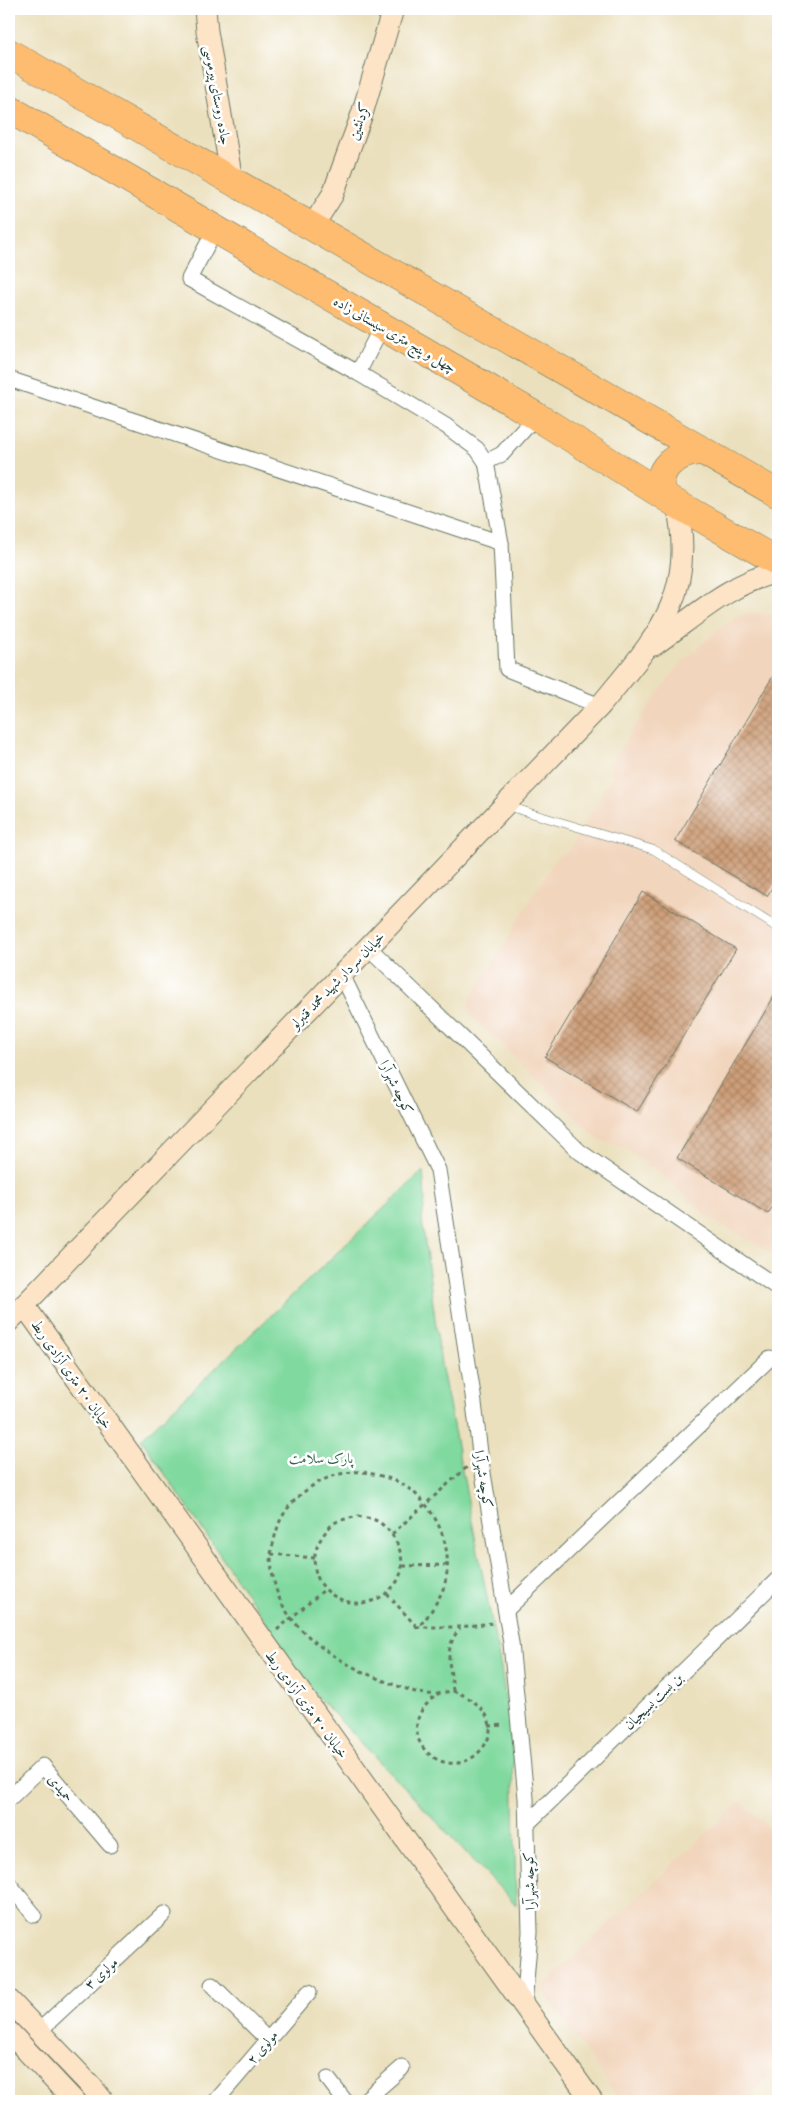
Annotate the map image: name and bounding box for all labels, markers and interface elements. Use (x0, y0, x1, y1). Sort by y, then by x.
street label: جاده روستای پیرموسی (198, 44, 235, 147)
street label: کردنشین (345, 100, 376, 143)
street label: چهل و پنج متری سیستانی زاده (328, 292, 459, 380)
street label: خیابان سردار شهید محمد قنبرلو (285, 928, 390, 1035)
street label: کوچه شهرآرا (374, 1057, 417, 1118)
street label: خیابان ۲۰ متری آزادی ربط (26, 1316, 116, 1433)
street label: کوچه شهرآرا (469, 1449, 496, 1510)
park label: پارک سلامت (289, 1450, 355, 1469)
street label: خیابان ۲۰ متری آزادی ربط (260, 1647, 352, 1763)
street label: بن بست بسیجیان (620, 1669, 688, 1735)
street label: حمیدی (43, 1771, 77, 1807)
street label: کوچه شهرآرا (520, 1851, 541, 1910)
street label: مولوی ۳ (81, 1954, 123, 1994)
street label: مولوی ۲ (243, 2027, 283, 2069)

